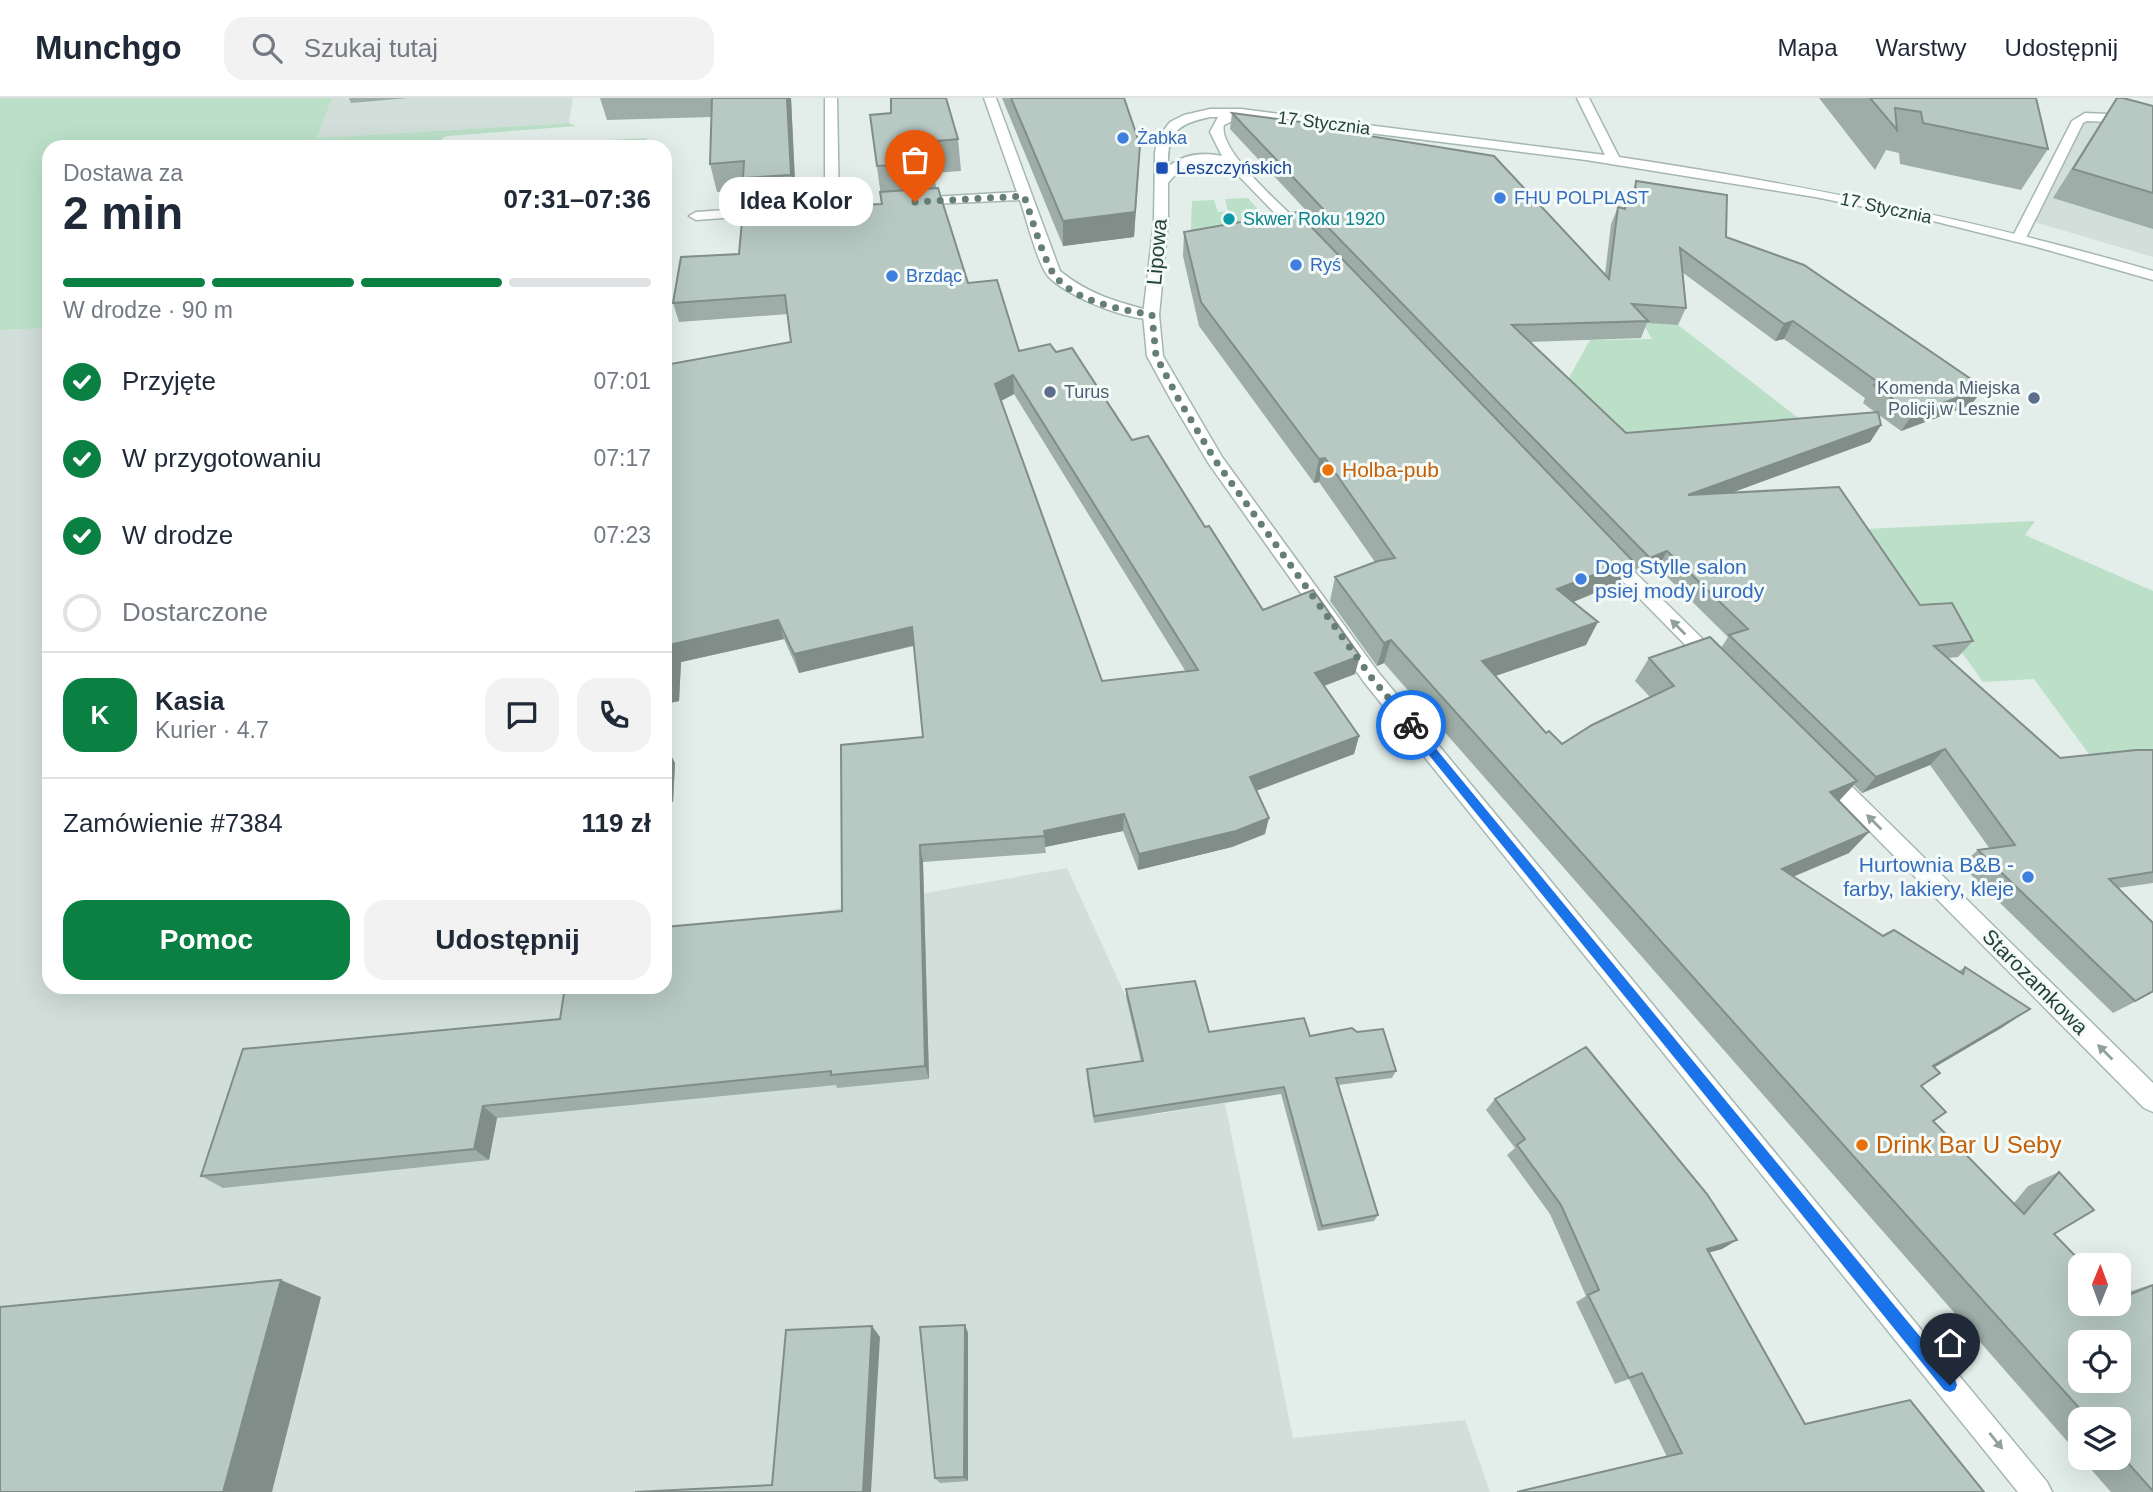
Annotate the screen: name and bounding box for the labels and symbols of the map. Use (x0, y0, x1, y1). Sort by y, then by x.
street label: 17 Stycznia (1277, 107, 1372, 139)
place label: Żabka (1137, 128, 1188, 148)
pin (885, 130, 945, 202)
marker: Żabka (1115, 130, 1131, 146)
place label: Leszczyńskich (1176, 158, 1292, 178)
marker: Leszczyńskich (1154, 160, 1170, 176)
callout: Idea Kolor (719, 178, 873, 226)
place label: FHU POLPLAST (1514, 188, 1649, 208)
street label: 17 Stycznia (1838, 189, 1935, 228)
marker: FHU POLPLAST (1492, 190, 1508, 206)
place label: Skwer Roku 1920 (1243, 209, 1385, 229)
marker: Skwer Roku 1920 (1221, 211, 1237, 227)
street label: Lipowa (1142, 217, 1171, 286)
place label: Ryś (1310, 255, 1341, 275)
marker: Ryś (1288, 257, 1304, 273)
place label: Brzdąc (906, 266, 962, 286)
marker: Brzdąc (884, 268, 900, 284)
place label: Komenda Miejska Policji w Lesznie (1877, 378, 2021, 419)
place label: Turus (1064, 382, 1109, 402)
marker: Turus (1042, 384, 1058, 400)
marker: Komenda Miejska Policji w Lesznie (2026, 390, 2042, 406)
place label: Holba-pub (1342, 458, 1439, 481)
marker: Holba-pub (1320, 462, 1336, 478)
place label: Dog Stylle salon psiej mody i urody (1595, 555, 1765, 602)
marker: Dog Stylle salon psiej mody i urody (1573, 571, 1589, 587)
one-way arrow (1671, 619, 1687, 636)
courier (1376, 690, 1446, 760)
one-way arrow (1867, 814, 1883, 831)
place label: Hurtownia B&B - farby, lakiery, kleje (1843, 853, 2014, 900)
marker: Hurtownia B&B - farby, lakiery, kleje (2020, 869, 2036, 885)
street label: Starozamkowa (1978, 924, 2093, 1039)
one-way arrow (2097, 1044, 2114, 1060)
place label: Drink Bar U Seby (1876, 1131, 2061, 1158)
marker: Drink Bar U Seby (1854, 1137, 1870, 1153)
north arrow (2068, 1253, 2132, 1316)
pin (1920, 1313, 1980, 1385)
one-way arrow (1988, 1433, 2003, 1450)

